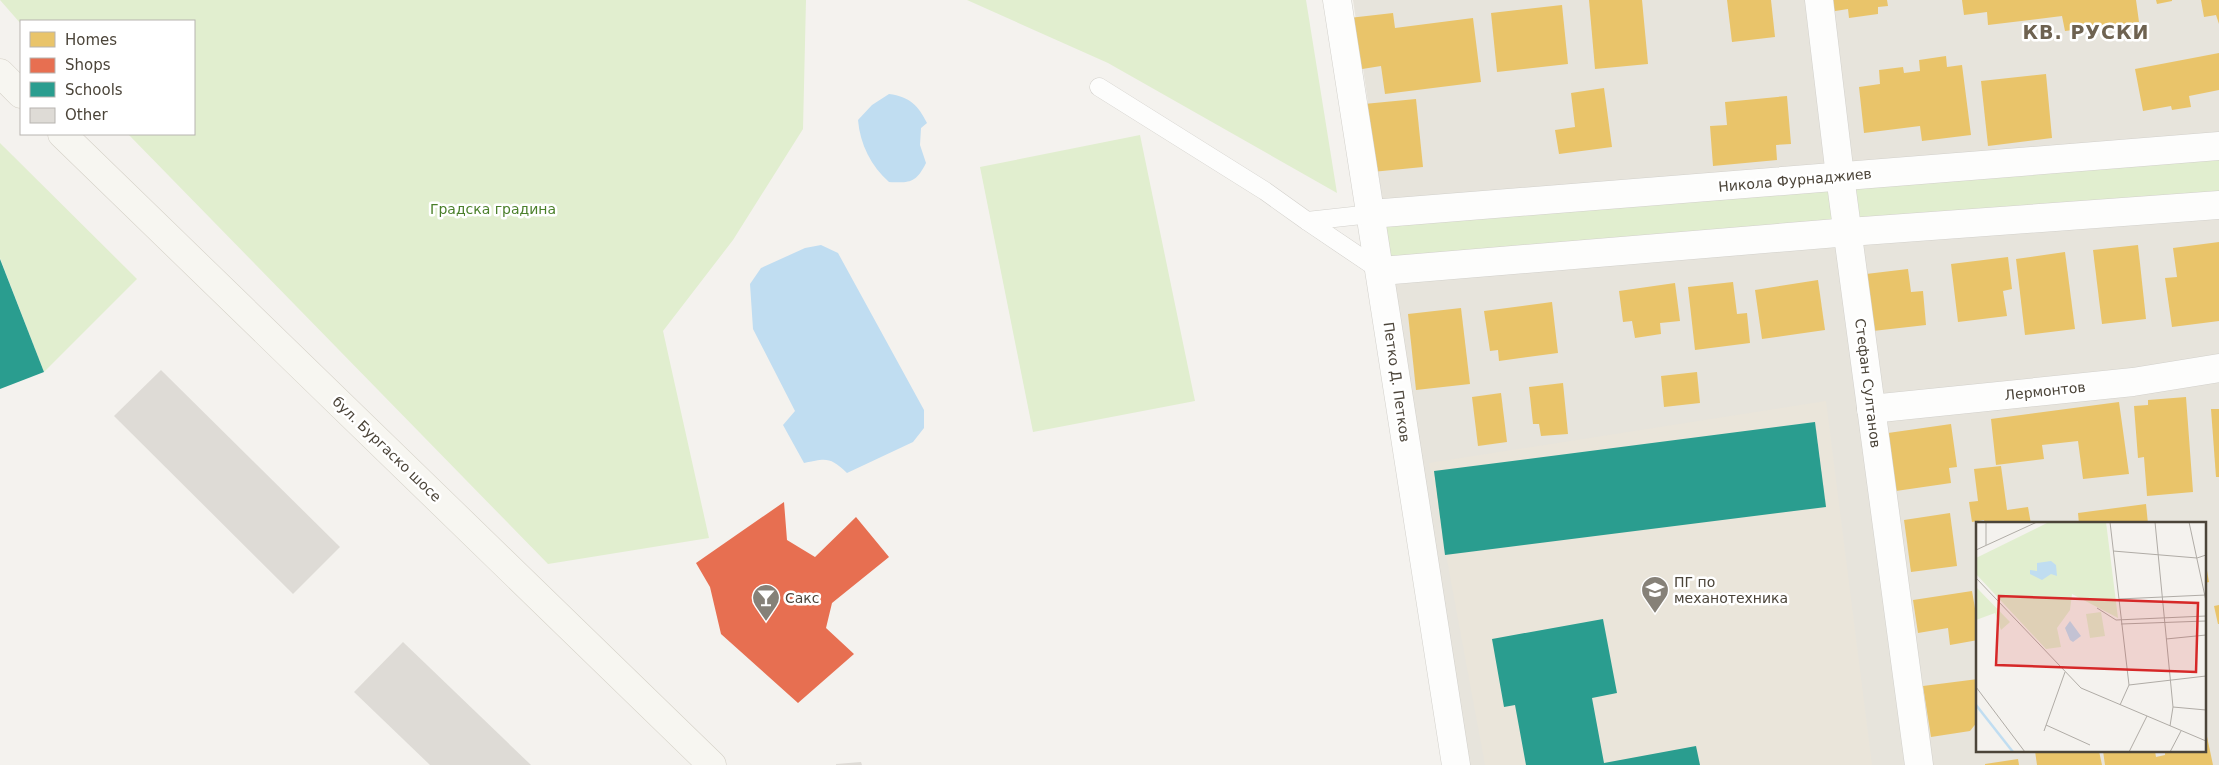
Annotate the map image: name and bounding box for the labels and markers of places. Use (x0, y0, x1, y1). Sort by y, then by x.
place label: ПГ по механотехника (1674, 574, 1788, 606)
school or university icon: ПГ по механотехника (1640, 575, 1670, 614)
bar icon: Сакс (751, 583, 781, 622)
place label: Сакс (785, 590, 820, 606)

